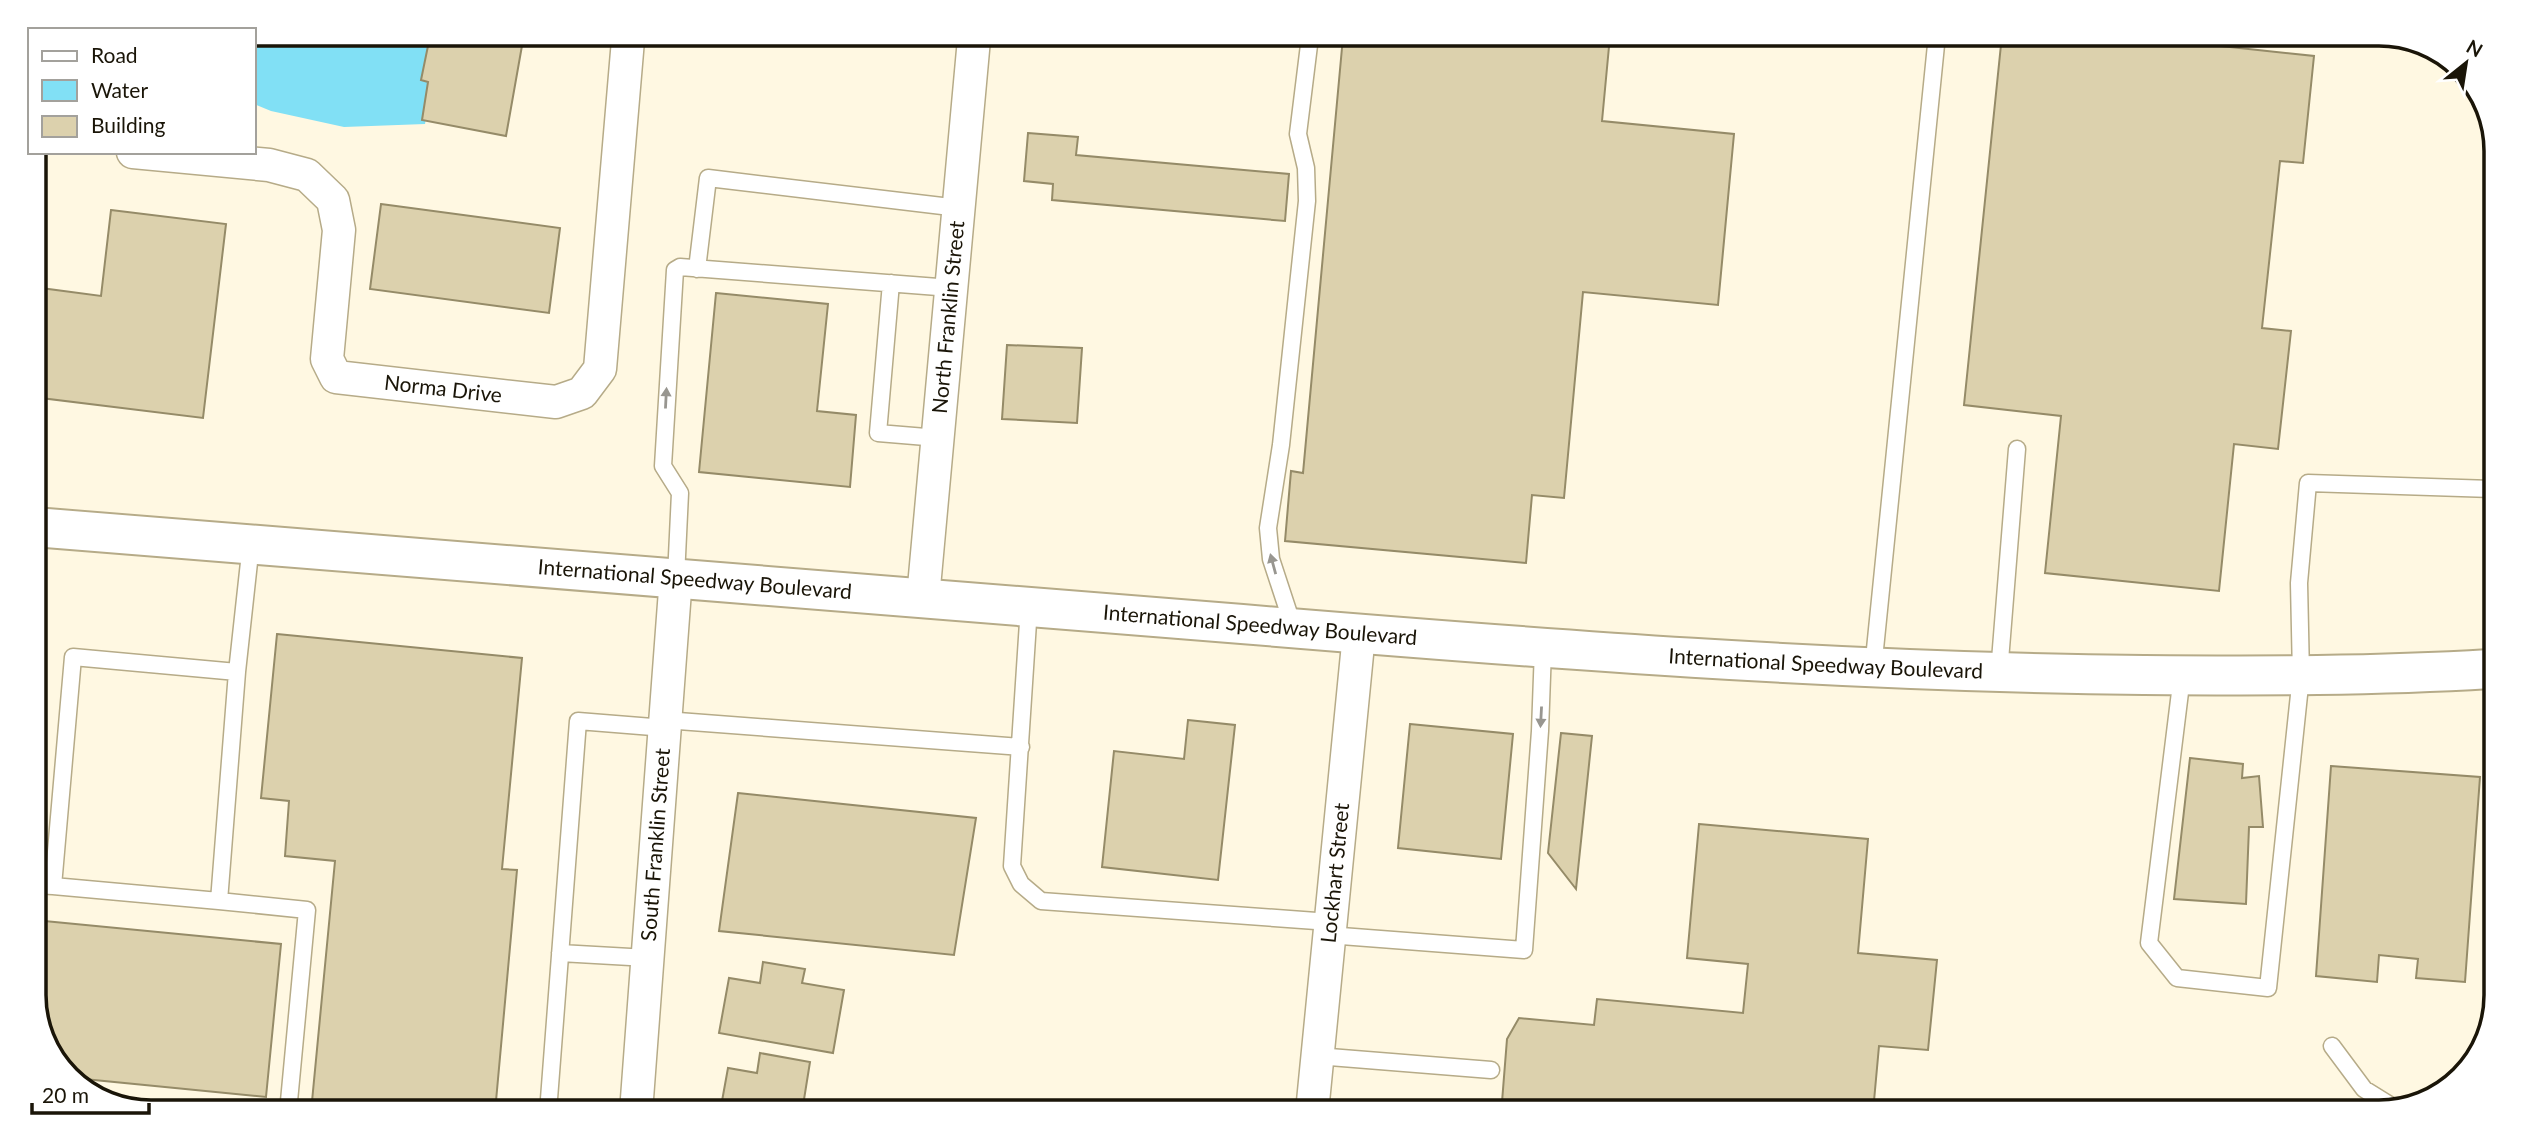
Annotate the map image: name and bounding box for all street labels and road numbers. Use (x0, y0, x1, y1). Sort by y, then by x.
street label: North Franklin Street (926, 219, 968, 415)
street label: Norma Drive (383, 369, 504, 407)
street label: International Speedway Boulevard (537, 553, 853, 603)
street label: International Speedway Boulevard (1102, 599, 1418, 649)
street label: International Speedway Boulevard (1668, 642, 1983, 683)
street label: South Franklin Street (635, 747, 674, 942)
street label: Lockhart Street (1315, 801, 1353, 944)

